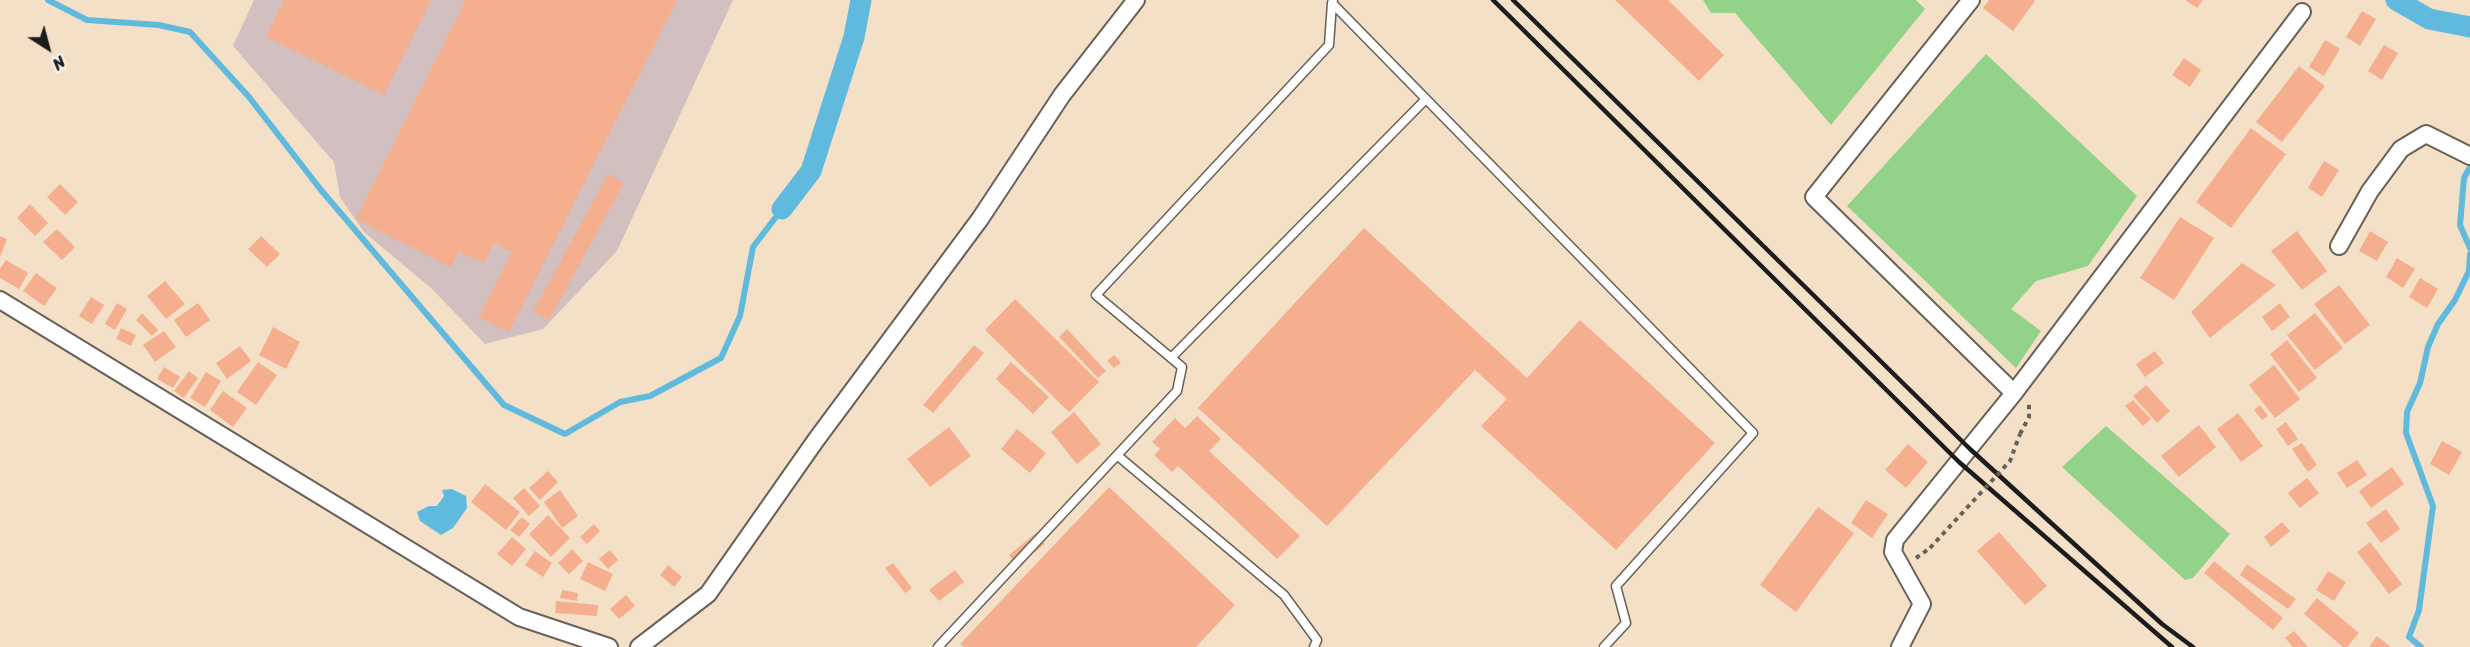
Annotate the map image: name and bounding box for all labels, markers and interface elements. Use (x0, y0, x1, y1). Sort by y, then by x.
north arrow (18, 18, 78, 78)
text: N (46, 48, 72, 78)

